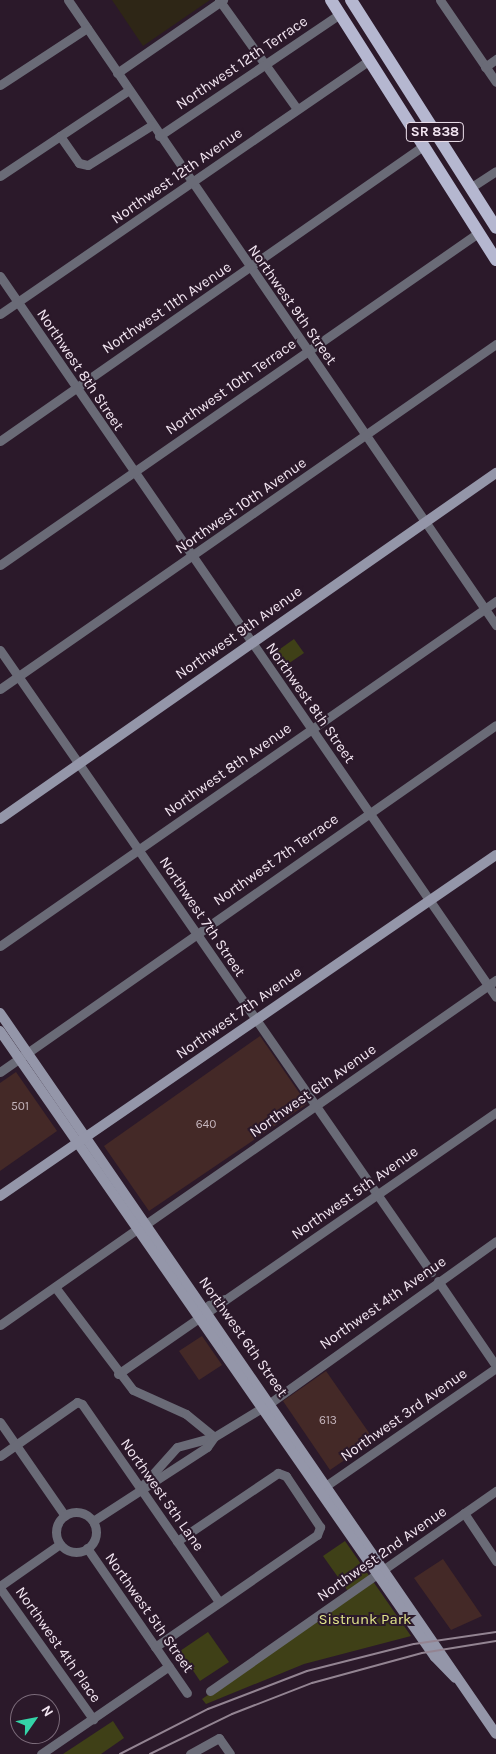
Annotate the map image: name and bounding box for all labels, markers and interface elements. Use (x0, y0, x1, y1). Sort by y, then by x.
street label: Northwest 12th Terrace (173, 12, 311, 114)
road number: SR 838 (405, 120, 465, 144)
street label: Northwest 12th Avenue (108, 124, 246, 228)
street label: Northwest 9th Street (244, 242, 340, 368)
street label: Northwest 11th Avenue (99, 258, 235, 358)
street label: Northwest 8th Street (33, 306, 127, 434)
street label: Northwest 10th Terrace (162, 335, 300, 439)
street label: Northwest 10th Avenue (172, 454, 310, 558)
street label: Northwest 9th Avenue (172, 582, 306, 684)
street label: Northwest 8th Street (262, 639, 358, 767)
street label: Northwest 8th Avenue (161, 719, 295, 821)
street label: Northwest 7th Terrace (210, 810, 342, 910)
street label: Northwest 7th Street (155, 854, 249, 980)
street label: Northwest 7th Avenue (173, 963, 305, 1063)
street label: Northwest 6th Avenue (246, 1040, 380, 1142)
house number: 501 (11, 1100, 29, 1114)
house number: 640 (196, 1118, 216, 1132)
street label: Northwest 5th Avenue (288, 1143, 422, 1243)
street label: Northwest 4th Avenue (316, 1253, 450, 1353)
street label: Northwest 6th Street (195, 1274, 291, 1400)
street label: Northwest 3rd Avenue (337, 1365, 471, 1465)
house number: 613 (319, 1414, 337, 1428)
street label: Northwest 5th Lane (116, 1435, 208, 1555)
street label: Northwest 2nd Avenue (314, 1503, 450, 1605)
street label: Northwest 5th Street (101, 1550, 197, 1676)
street label: Northwest 4th Place (11, 1584, 105, 1706)
park label: Sistrunk Park (318, 1611, 412, 1629)
north arrow (10, 1694, 60, 1744)
text: N (37, 1702, 57, 1720)

